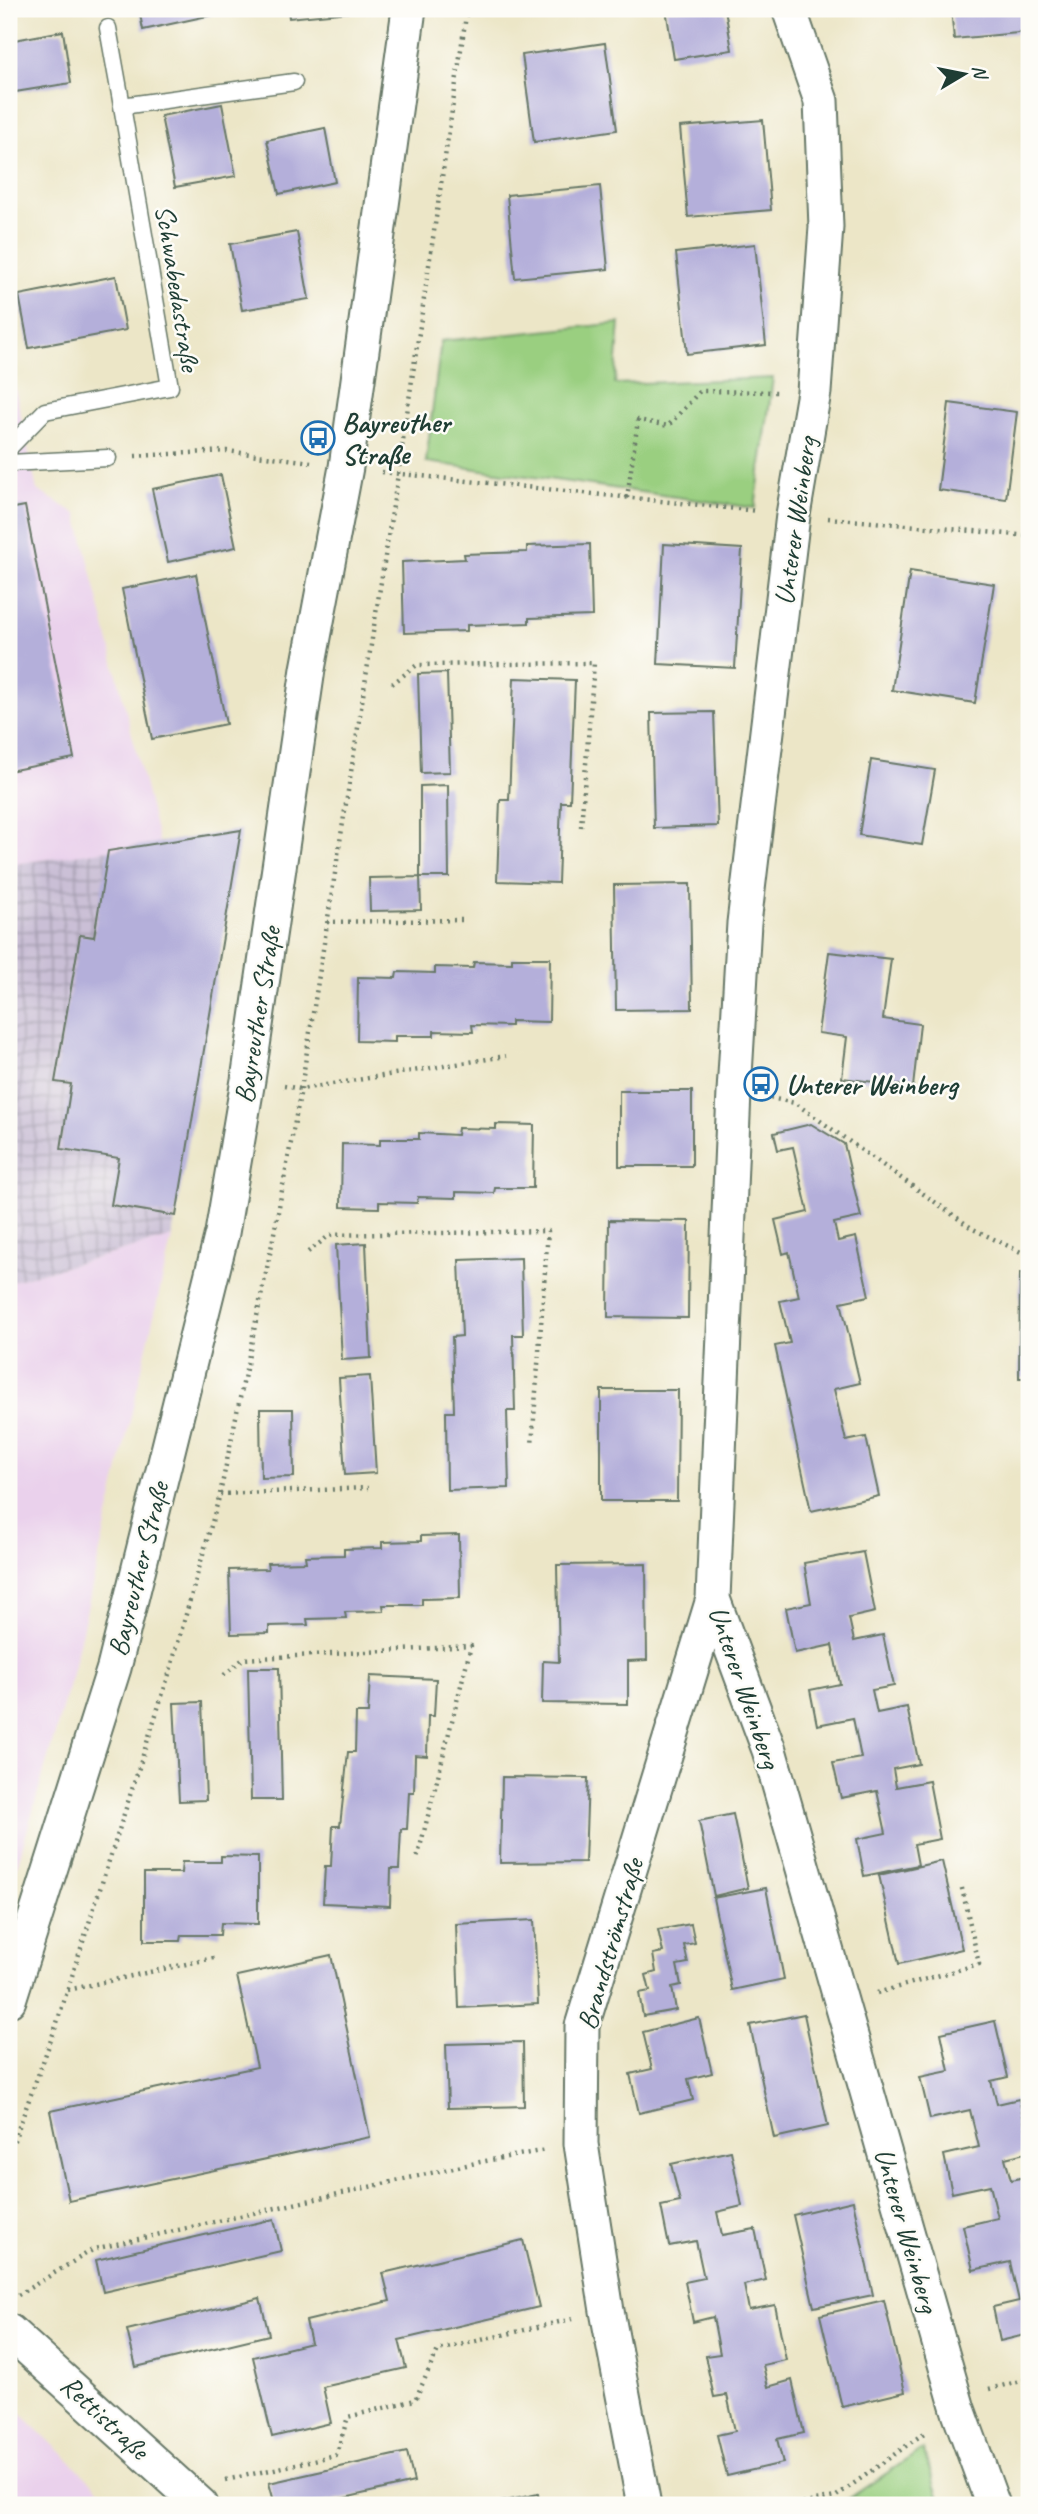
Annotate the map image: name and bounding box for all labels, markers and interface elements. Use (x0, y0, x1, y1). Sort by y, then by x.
north arrow (930, 38, 1000, 108)
text: N (967, 63, 993, 82)
street label: Schwabedastraße (148, 203, 209, 375)
place label: Bayreuther Straße (342, 405, 453, 472)
bus stop icon: Bayreuther Straße (299, 419, 337, 457)
street label: Unterer Weinberg (766, 433, 824, 607)
street label: Bayreuther Straße (226, 922, 289, 1106)
bus stop icon: Unterer Weinberg (742, 1065, 780, 1103)
place label: Unterer Weinberg (786, 1067, 960, 1102)
street label: Bayreuther Straße (99, 1477, 177, 1660)
street label: Unterer Weinberg (701, 1601, 790, 1774)
street label: Brandströmstraße (569, 1853, 652, 2033)
street label: Unterer Weinberg (867, 2144, 948, 2318)
street label: Rettistraße (53, 2367, 158, 2468)

